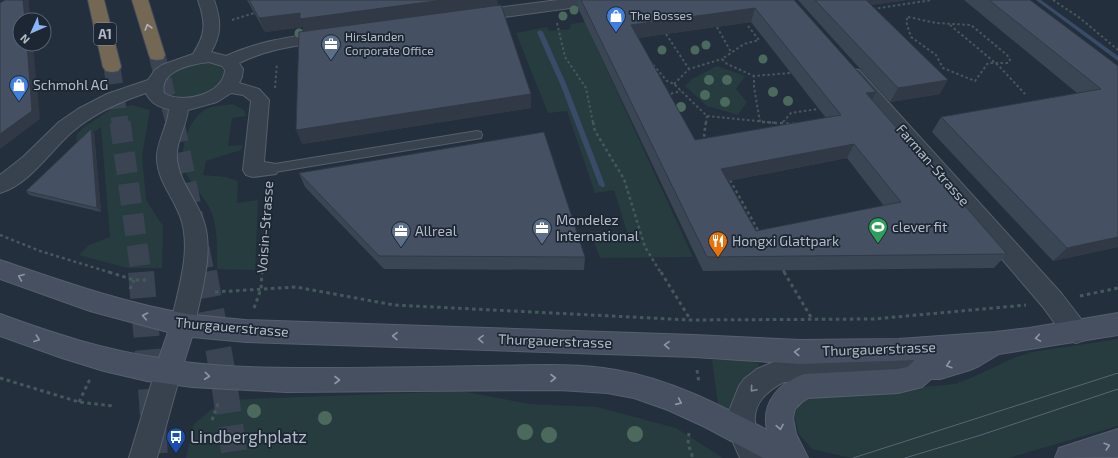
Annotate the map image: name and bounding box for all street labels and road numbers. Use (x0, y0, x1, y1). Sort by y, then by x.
road number: A1 (94, 23, 116, 45)
street label: Farman-Strasse (893, 120, 974, 209)
street label: Voisin-Strasse (253, 180, 276, 274)
street label: Thurgauerstrasse (175, 313, 289, 340)
street label: Thurgauerstrasse (498, 330, 612, 351)
street label: Thurgauerstrasse (822, 338, 936, 359)

